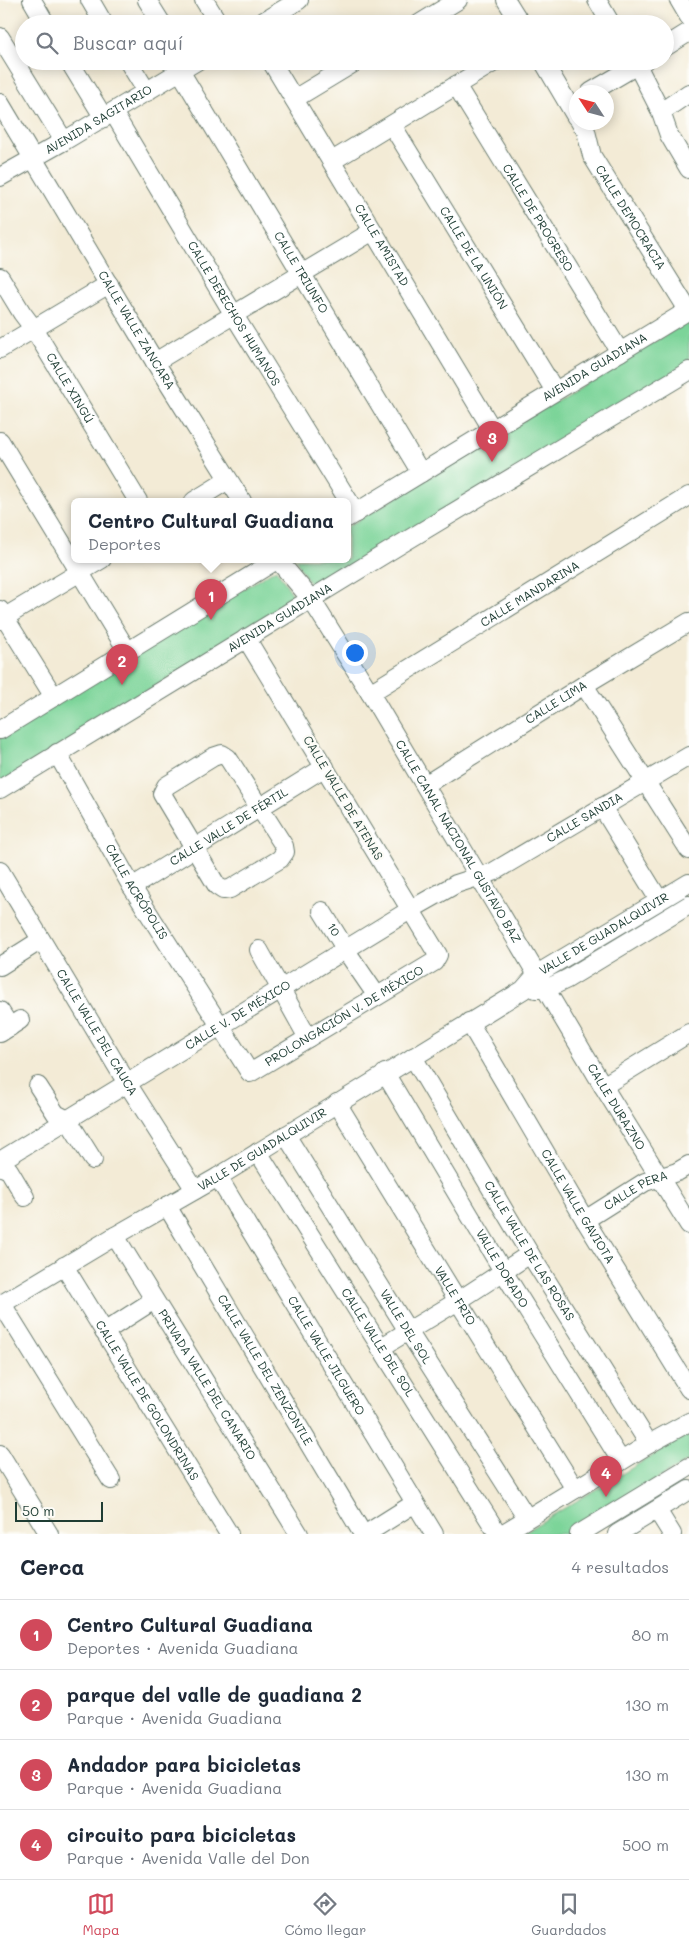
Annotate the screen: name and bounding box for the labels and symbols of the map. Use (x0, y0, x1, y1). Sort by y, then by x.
street label: AVENIDA SAGITARIO (42, 81, 155, 157)
north arrow (569, 85, 614, 130)
street label: CALLE DE PROGRESO (499, 161, 578, 274)
street label: CALLE DEMOCRACIA (593, 162, 670, 272)
street label: CALLE AMISTAD (352, 201, 413, 289)
street label: CALLE DE LA UNIÓN (437, 203, 512, 312)
street label: CALLE TRIUNFO (271, 228, 332, 316)
street label: CALLE DERECHOS HUMANOS (185, 238, 285, 389)
street label: CALLE VALLE ZANCARA (95, 267, 179, 392)
street label: AVENIDA GUADIANA (539, 328, 650, 404)
street label: CALLE XINGÚ (43, 349, 98, 425)
pin: 3 (476, 421, 508, 462)
street label: CALLE MANDARINA (477, 557, 582, 630)
pin: 1 (195, 579, 227, 620)
street label: AVENIDA GUADIANA (224, 579, 335, 655)
your location (342, 640, 368, 666)
pin: 2 (106, 644, 138, 685)
street label: CALLE LIMA (522, 676, 589, 727)
street label: CALLE VALLE DE ATENAS (300, 732, 388, 863)
street label: CALLE CANAL NACIONAL GUSTAVO BAZ (392, 736, 525, 945)
street label: CALLE VALLE DE FÉRTIL (166, 783, 291, 869)
street label: CALLE SANDIA (543, 788, 625, 846)
street label: CALLE ACRÓPOLIS (102, 841, 172, 942)
street label: VALLE DE GUADALQUIVIR (536, 888, 671, 978)
street label: 10 (324, 920, 345, 939)
street label: PROLONGACIÓN V. DE MÉXICO (262, 961, 426, 1069)
street label: CALLE VALLE DEL CAUCA (53, 965, 142, 1098)
street label: CALLE V. DE MÉXICO (182, 976, 293, 1053)
street label: CALLE DURAZNO (584, 1060, 650, 1153)
street label: VALLE DE GUADALQUIVIR (195, 1103, 329, 1194)
street label: CALLE VALLE GAVIOTA (538, 1146, 619, 1266)
street label: CALLE PERA (600, 1166, 669, 1213)
street label: CALLE VALLE DE LAS ROSAS (481, 1177, 579, 1324)
street label: VALLE DORADO (473, 1226, 533, 1310)
street label: VALLE FRIO (431, 1263, 480, 1328)
street label: CALLE VALLE DEL SOL (338, 1284, 419, 1400)
street label: VALLE DEL SOL (377, 1286, 436, 1367)
street label: CALLE VALLE DEL ZENZONTLE (214, 1291, 317, 1448)
street label: CALLE VALLE JILGUERO (285, 1293, 369, 1418)
street label: PRIVADA VALLE DEL CANARIO (155, 1306, 260, 1463)
street label: CALLE VALLE DE GOLONDRINAS (92, 1317, 203, 1483)
pin: 4 (590, 1456, 622, 1497)
scale bar (15, 1499, 102, 1522)

